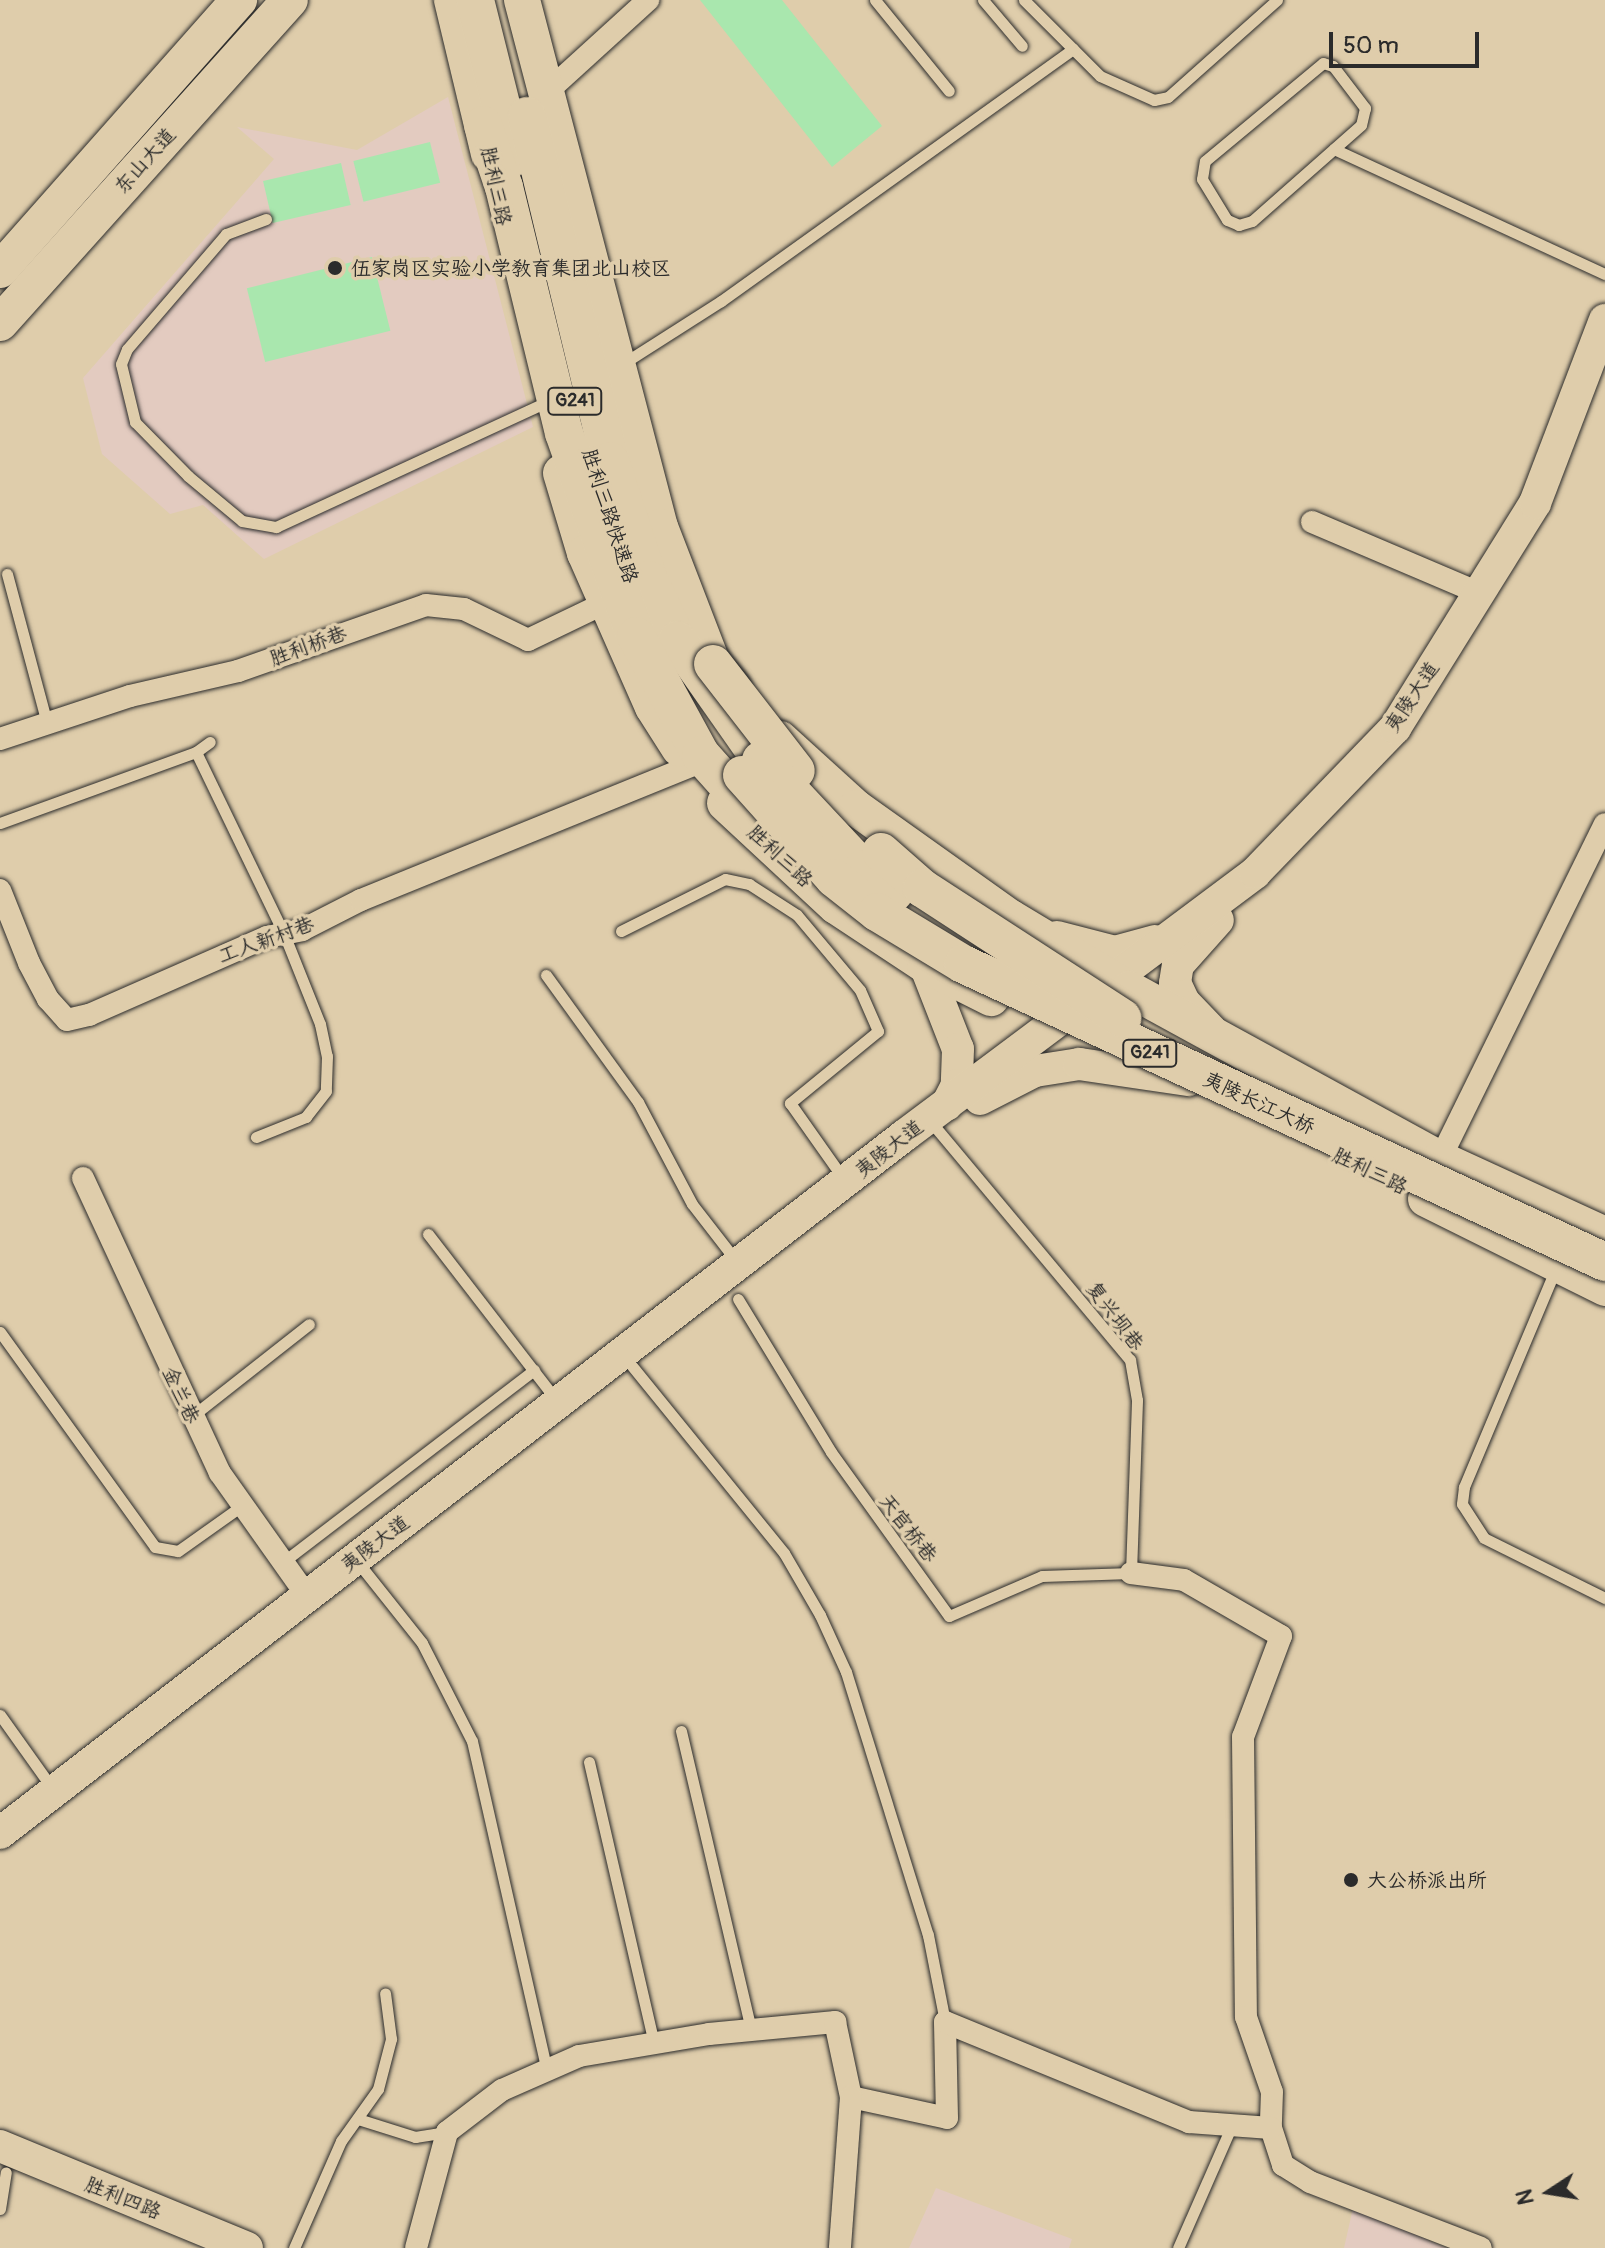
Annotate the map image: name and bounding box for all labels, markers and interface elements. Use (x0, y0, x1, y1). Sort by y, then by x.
scale bar (1333, 16, 1483, 66)
text: 50 m (1343, 31, 1399, 60)
street label: 东山大道 (109, 123, 181, 199)
street label: 胜利三路 (476, 144, 516, 228)
place label: 伍家岗区实验小学教育集团北山校区 (351, 256, 671, 280)
marker: 伍家岗区实验小学教育集团北山校区 (326, 259, 344, 277)
road number: G241 (547, 387, 603, 415)
street label: 胜利三路快速路 (577, 446, 643, 586)
street label: 胜利桥巷 (266, 621, 350, 671)
street label: 夷陵大道 (1380, 657, 1444, 737)
street label: 胜利三路 (743, 820, 817, 892)
street label: 工人新村巷 (215, 912, 317, 968)
road number: G241 (1122, 1039, 1178, 1067)
street label: 夷陵长江大桥 (1200, 1067, 1318, 1139)
street label: 夷陵大道 (850, 1115, 928, 1183)
street label: 胜利三路 (1329, 1143, 1411, 1199)
street label: 复兴坝巷 (1081, 1277, 1149, 1355)
street label: 金兰巷 (157, 1363, 205, 1427)
street label: 天官桥巷 (874, 1489, 942, 1567)
street label: 夷陵大道 (336, 1510, 414, 1578)
place label: 大公桥派出所 (1367, 1868, 1487, 1892)
marker: 大公桥派出所 (1342, 1871, 1360, 1889)
north arrow (1509, 2152, 1589, 2232)
street label: 胜利四路 (81, 2172, 165, 2224)
text: N (1510, 2187, 1541, 2207)

